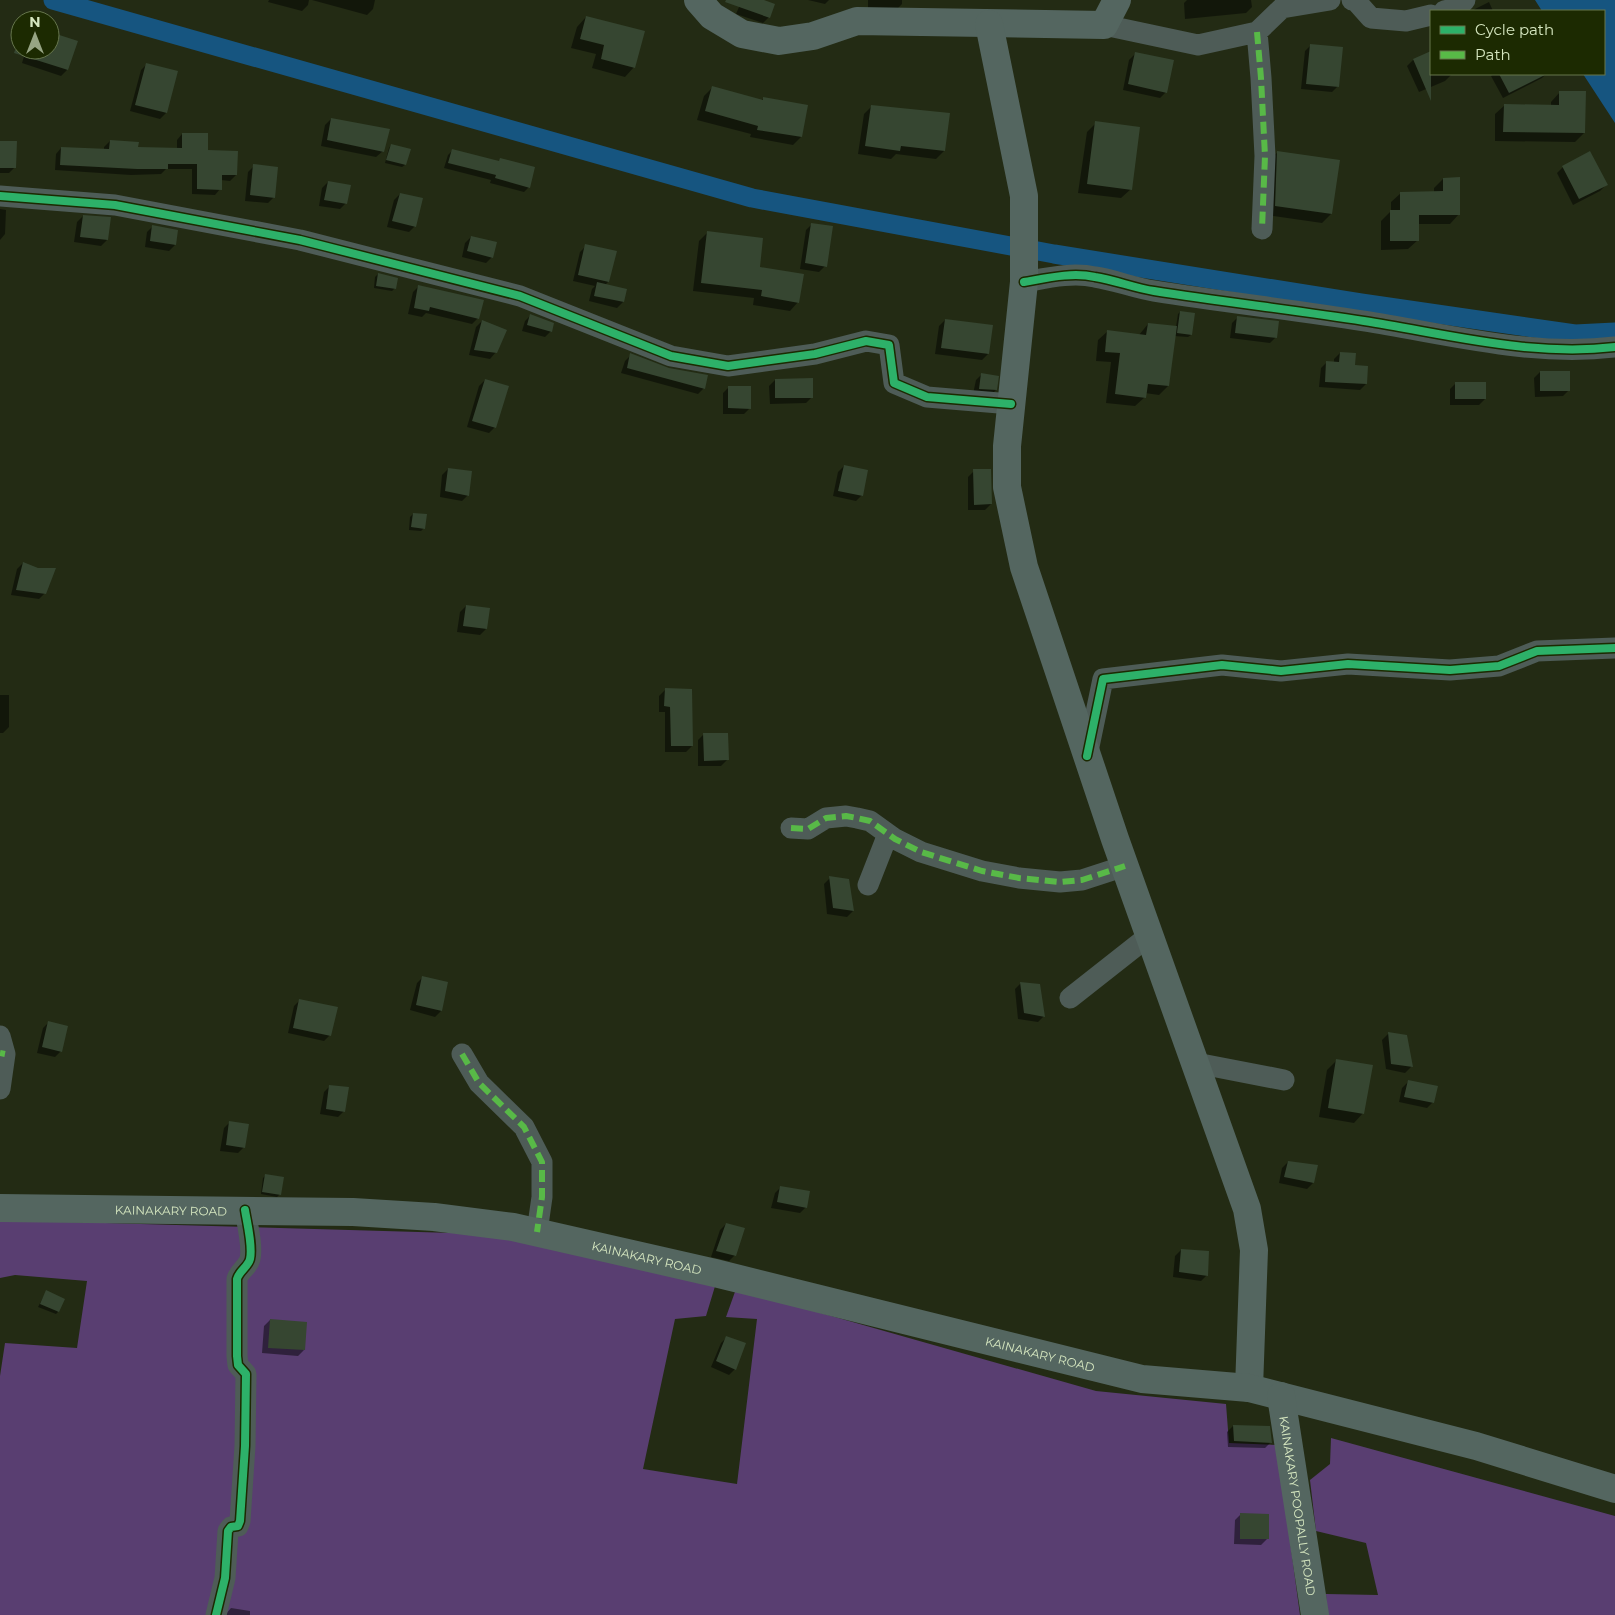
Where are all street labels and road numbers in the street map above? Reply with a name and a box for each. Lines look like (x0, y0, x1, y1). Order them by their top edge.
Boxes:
street label: KAINAKARY ROAD (115, 1202, 227, 1218)
street label: KAINAKARY ROAD (590, 1238, 703, 1277)
street label: KAINAKARY ROAD (984, 1333, 1096, 1375)
street label: KAINAKARY POOPALLY ROAD (1277, 1415, 1319, 1597)

